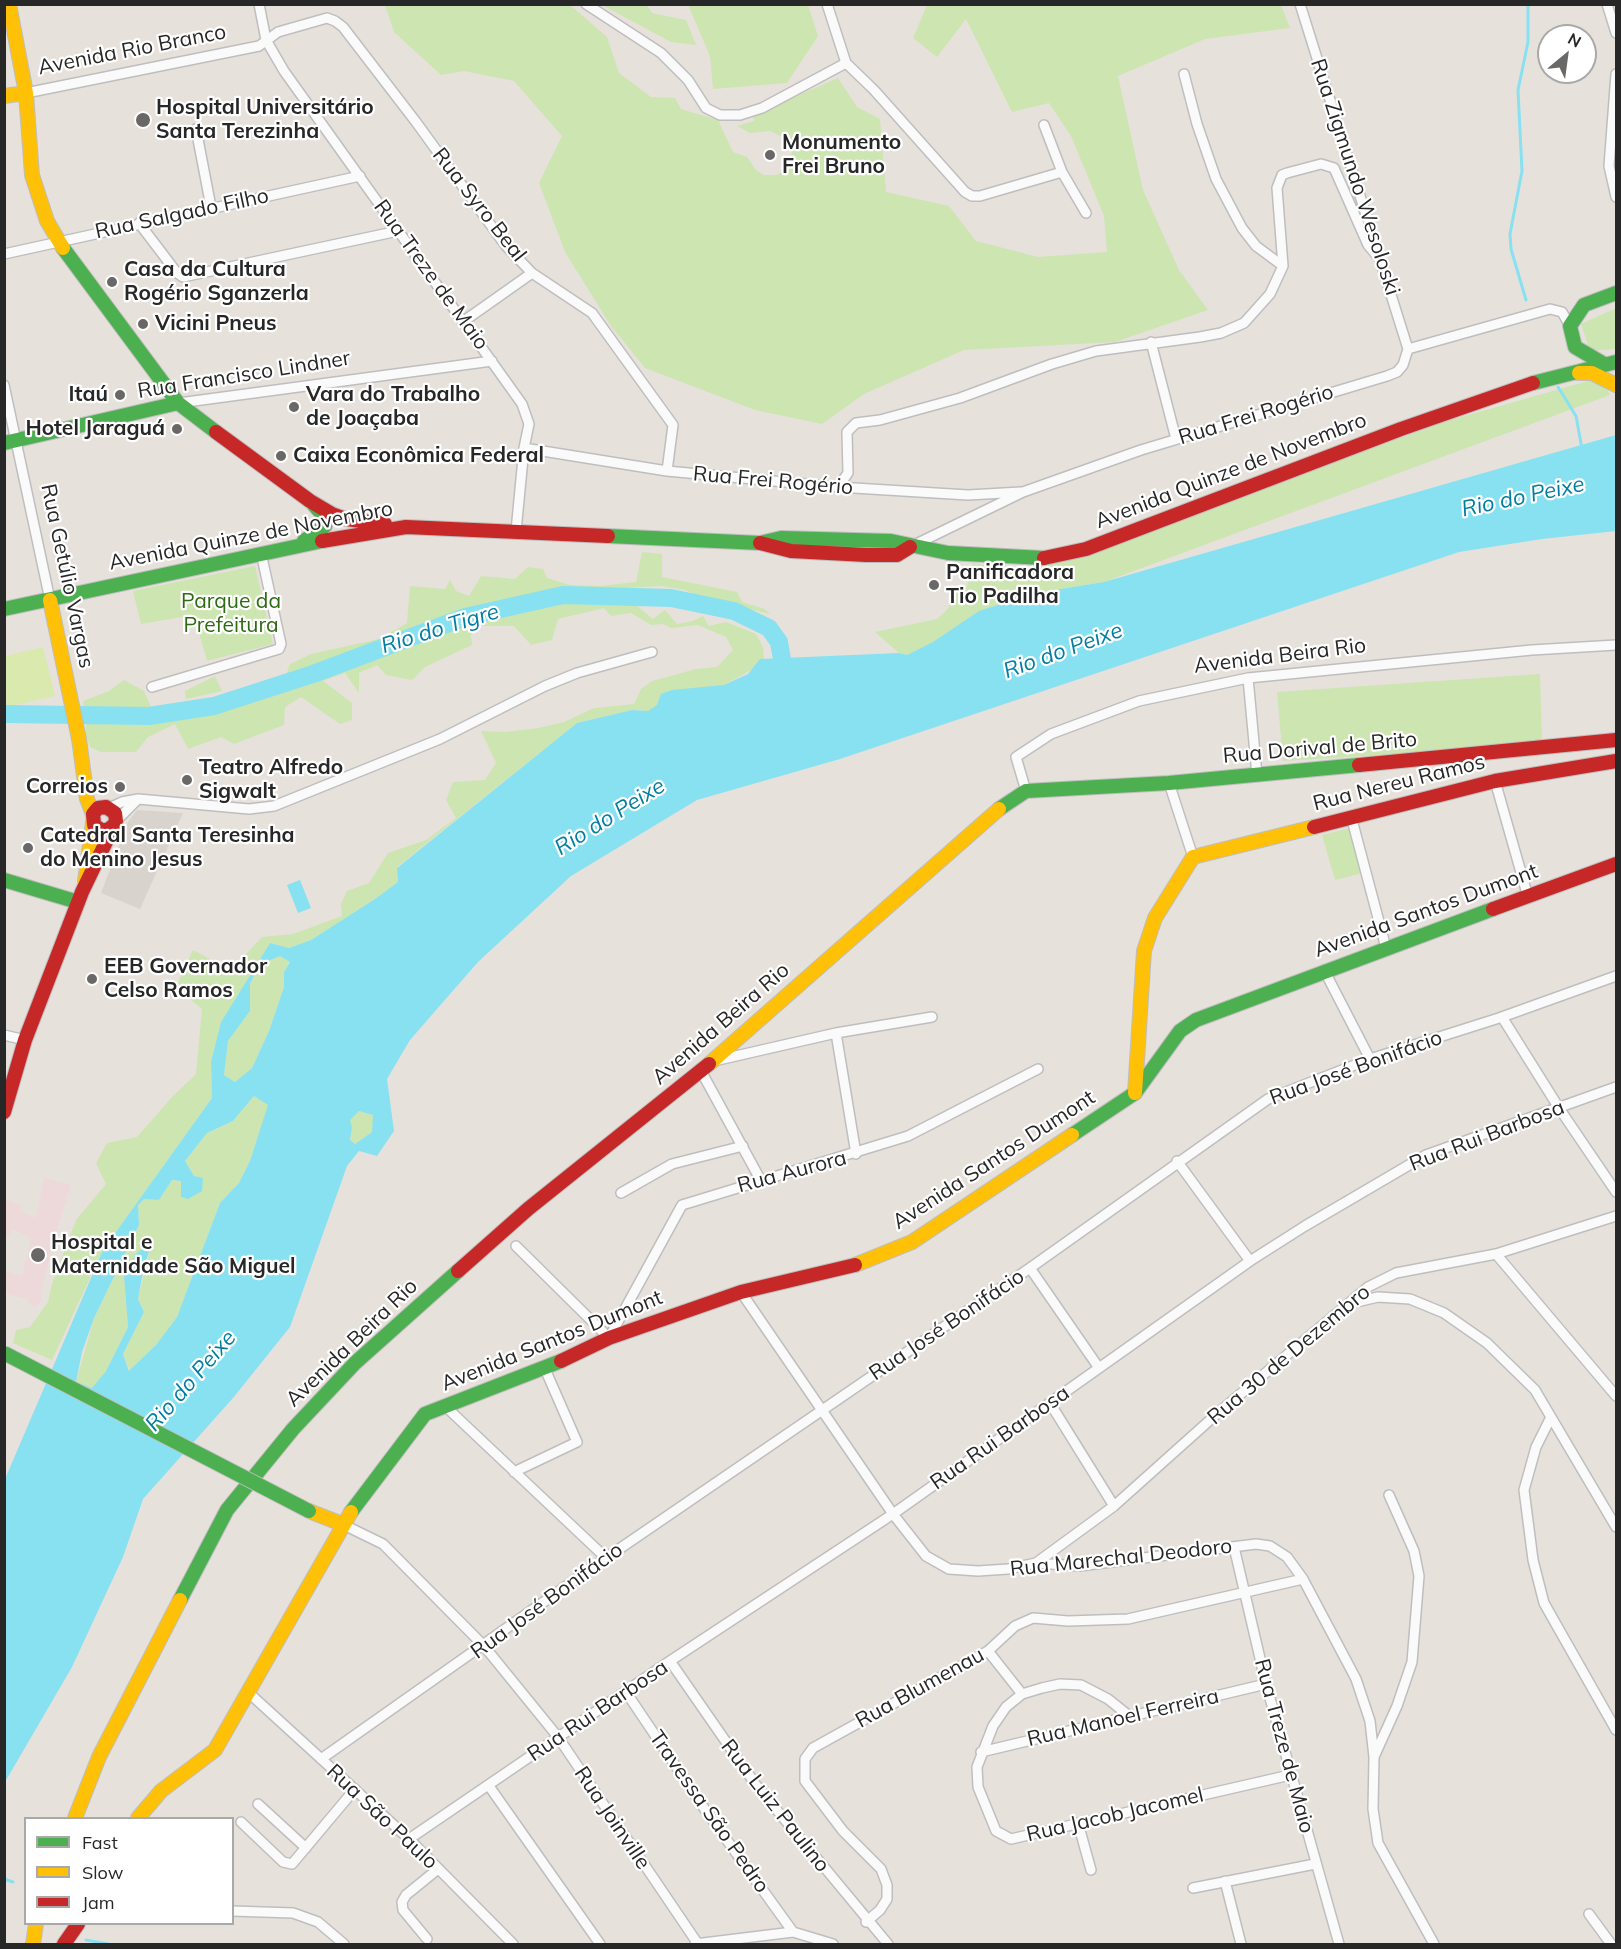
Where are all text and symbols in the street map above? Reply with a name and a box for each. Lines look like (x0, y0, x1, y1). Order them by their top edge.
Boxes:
street label: Avenida Rio Branco (36, 19, 228, 81)
north arrow (1537, 24, 1597, 84)
text: N (1565, 28, 1585, 52)
street label: Rua Zigmundo Wesoloski (1305, 56, 1405, 298)
place label: Hospital Universitário Santa Terezinha (156, 95, 374, 145)
marker: Hospital Universitário Santa Terezinha (134, 111, 152, 129)
place label: Monumento Frei Bruno (782, 130, 901, 180)
street label: Rua Syro Beal (427, 143, 531, 267)
marker: Monumento Frei Bruno (763, 148, 777, 162)
street label: Rua Salgado Filho (93, 183, 271, 245)
street label: Rua Treze de Maio (368, 195, 494, 355)
place label: Casa da Cultura Rogério Sganzerla (124, 257, 309, 307)
marker: Casa da Cultura Rogério Sganzerla (105, 275, 119, 289)
place label: Vicini Pneus (155, 311, 277, 337)
marker: Vicini Pneus (136, 317, 150, 331)
street label: Rua Francisco Lindner (136, 346, 352, 404)
street label: Rua Frei Rogério (1175, 379, 1337, 451)
place label: Itaú (69, 382, 108, 408)
place label: Vara do Trabalho de Joaçaba (306, 382, 480, 432)
marker: Itaú (113, 388, 127, 402)
marker: Vara do Trabalho de Joaçaba (287, 400, 301, 414)
street label: Avenida Quinze de Novembro (1092, 408, 1370, 534)
place label: Hotel Jaraguá (25, 416, 165, 442)
marker: Hotel Jaraguá (170, 422, 184, 436)
place label: Caixa Econômica Federal (293, 443, 544, 469)
marker: Caixa Econômica Federal (274, 449, 288, 463)
street label: Rua Frei Rogério (692, 461, 854, 501)
water label: Rio do Peixe (1459, 471, 1587, 523)
street label: Rua Getúlio Vargas (35, 482, 99, 670)
street label: Avenida Quinze de Novembro (107, 496, 395, 576)
place label: Panificadora Tio Padilha (946, 560, 1074, 610)
marker: Panificadora Tio Padilha (927, 578, 941, 592)
park label: Parque da Prefeitura (181, 589, 281, 639)
water label: Rio do Tigre (378, 599, 502, 659)
water label: Rio do Peixe (1000, 617, 1126, 685)
street label: Avenida Beira Rio (1193, 633, 1367, 679)
street label: Rua Dorival de Brito (1222, 727, 1418, 769)
street label: Rua Nereu Ramos (1310, 749, 1488, 817)
place label: Teatro Alfredo Sigwalt (199, 755, 343, 805)
marker: Teatro Alfredo Sigwalt (180, 773, 194, 787)
water label: Rio do Peixe (550, 773, 670, 861)
place label: Correios (26, 774, 108, 800)
marker: Correios (113, 780, 127, 794)
place label: Catedral Santa Teresinha do Menino Jesus (40, 823, 295, 873)
marker: Catedral Santa Teresinha do Menino Jesus (21, 841, 35, 855)
street label: Avenida Santos Dumont (1311, 859, 1541, 963)
place label: EEB Governador Celso Ramos (104, 954, 267, 1004)
street label: Avenida Beira Rio (647, 958, 795, 1090)
marker: EEB Governador Celso Ramos (85, 972, 99, 986)
street label: Rua José Bonifácio (1266, 1025, 1446, 1111)
street label: Avenida Santos Dumont (888, 1085, 1100, 1235)
street label: Rua Rui Barbosa (1406, 1095, 1568, 1177)
street label: Rua Aurora (735, 1145, 849, 1199)
place label: Hospital e Maternidade São Miguel (51, 1230, 295, 1280)
marker: Hospital e Maternidade São Miguel (29, 1246, 47, 1264)
street label: Rua José Bonifácio (865, 1264, 1029, 1386)
street label: Avenida Beira Rio (281, 1274, 423, 1412)
street label: Rua 30 de Dezembro (1203, 1280, 1375, 1430)
street label: Avenida Santos Dumont (438, 1285, 666, 1397)
water label: Rio do Peixe (140, 1325, 242, 1437)
street label: Rua Rui Barbosa (926, 1381, 1074, 1495)
street label: Rua Marechal Deodoro (1009, 1534, 1233, 1582)
street label: Rua José Bonifácio (466, 1537, 628, 1665)
street label: Rua Blumenau (851, 1642, 989, 1734)
street label: Rua Rui Barbosa (523, 1655, 673, 1767)
street label: Rua Treze de Maio (1249, 1656, 1319, 1836)
street label: Rua Manoel Ferreira (1025, 1684, 1221, 1752)
street label: Travessa São Pedro (644, 1726, 774, 1898)
street label: Rua Luiz Paulino (715, 1735, 835, 1877)
street label: Rua São Paulo (321, 1759, 443, 1875)
street label: Rua Joinville (568, 1762, 656, 1874)
street label: Rua Jacob Jacomel (1024, 1782, 1206, 1848)
legend (24, 1817, 234, 1925)
text: Fast (82, 1831, 118, 1854)
text: Slow (82, 1861, 123, 1884)
text: Jam (82, 1891, 115, 1914)

